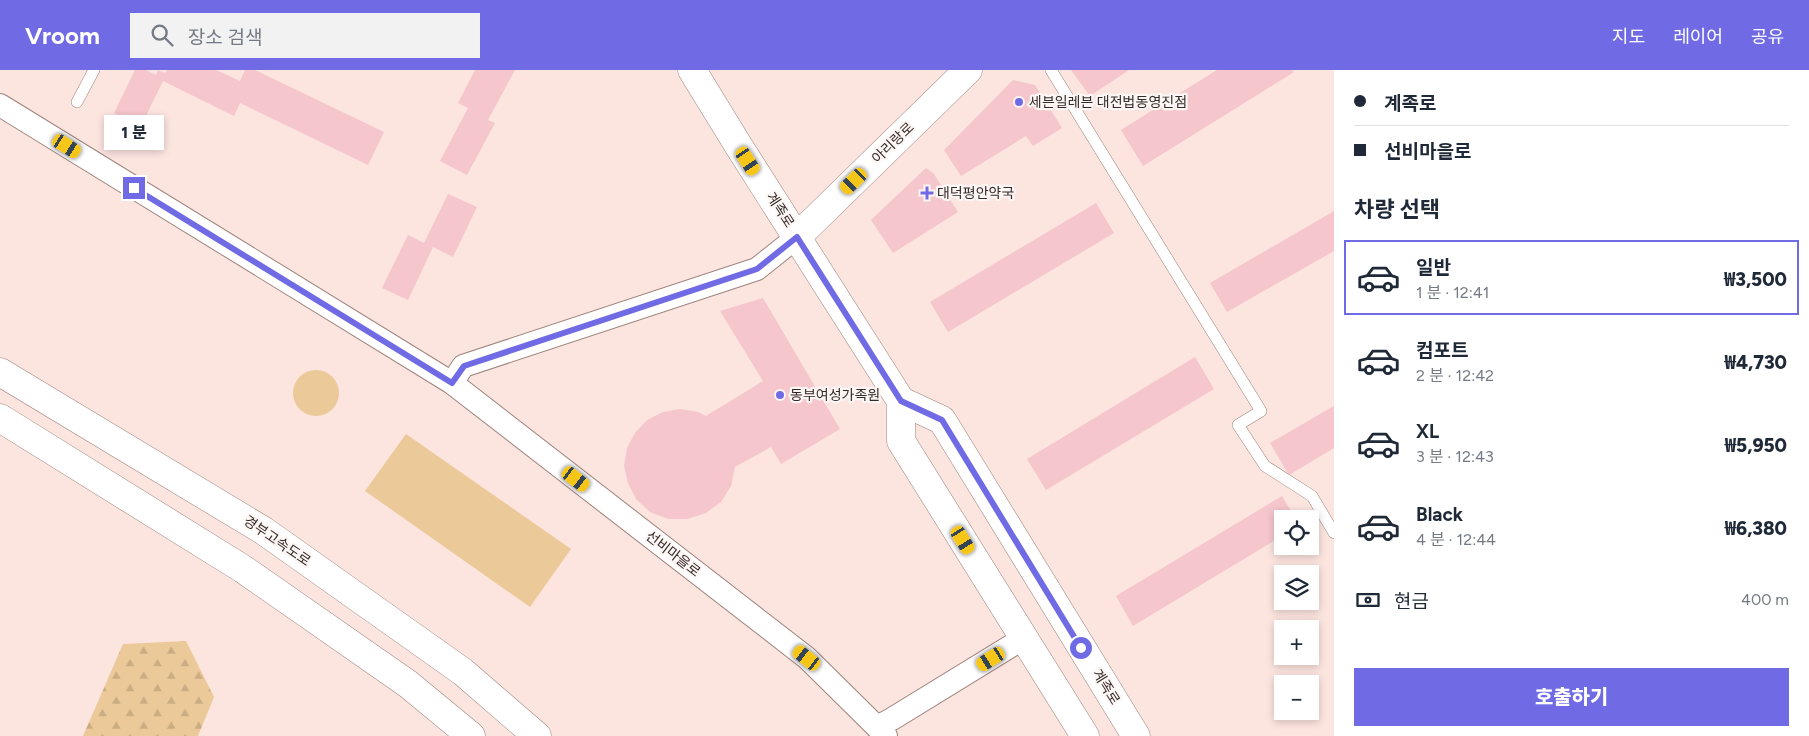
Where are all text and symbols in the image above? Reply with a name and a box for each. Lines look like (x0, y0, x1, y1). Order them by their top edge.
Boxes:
search box (130, 13, 480, 58)
text: Vroom (25, 21, 100, 50)
icon: search (148, 21, 176, 49)
text: 장소 검색 (188, 26, 262, 49)
text: 지도 (1612, 26, 1645, 48)
text: 레이어 (1673, 26, 1723, 48)
text: 공유 (1751, 26, 1784, 48)
text: 계족로 (1384, 92, 1436, 115)
place label: 세븐일레븐 대전법동영진점 (1029, 94, 1187, 111)
marker: 세븐일레븐 대전법동영진점 (1013, 96, 1025, 108)
callout: 1 분 (104, 116, 164, 150)
street label: 아리랑로 (869, 119, 918, 167)
text: 1 분 (121, 123, 147, 142)
car (50, 132, 83, 160)
text: 선비마을로 (1384, 140, 1471, 163)
car (733, 144, 762, 178)
car (837, 165, 870, 197)
route end (123, 177, 145, 199)
place label: 대덕평안약국 (937, 185, 1014, 202)
marker: 대덕평안약국 (921, 187, 933, 199)
street label: 계족로 (762, 189, 798, 231)
text: 차량 선택 (1354, 196, 1440, 223)
icon: car (1356, 255, 1401, 300)
text: 일반 (1416, 256, 1451, 279)
text: ₩3,500 (1724, 268, 1787, 291)
text: 1 분 · 12:41 (1416, 283, 1489, 302)
icon: car (1356, 338, 1401, 383)
text: 컴포트 (1416, 339, 1468, 362)
text: ₩4,730 (1725, 351, 1787, 374)
text: 2 분 · 12:42 (1416, 366, 1494, 385)
place label: 동부여성가족원 (790, 387, 880, 404)
marker: 동부여성가족원 (774, 389, 786, 401)
text: XL (1416, 420, 1439, 443)
icon: car (1356, 421, 1401, 466)
text: ₩5,950 (1725, 434, 1787, 457)
text: 3 분 · 12:43 (1416, 447, 1494, 466)
car (559, 464, 592, 494)
text: Black (1416, 503, 1463, 526)
icon: car (1356, 504, 1401, 549)
map controls (1274, 510, 1319, 720)
button: locate (1274, 510, 1319, 555)
street label: 경부고속도로 (240, 512, 314, 570)
text: ₩6,380 (1725, 517, 1787, 540)
car (948, 523, 977, 557)
street label: 선비마을로 (642, 527, 704, 581)
text: 4 분 · 12:44 (1416, 530, 1496, 549)
button: layers (1274, 565, 1319, 610)
icon: cash (1354, 586, 1382, 614)
text: 현금 (1394, 590, 1429, 613)
text: 400 m (1741, 590, 1789, 609)
button: + (1274, 620, 1319, 665)
route start (1070, 637, 1092, 659)
car (790, 643, 823, 673)
car (974, 645, 1007, 673)
street label: 계족로 (1089, 666, 1124, 708)
button: 호출하기 (1354, 668, 1789, 726)
button: − (1274, 675, 1319, 720)

